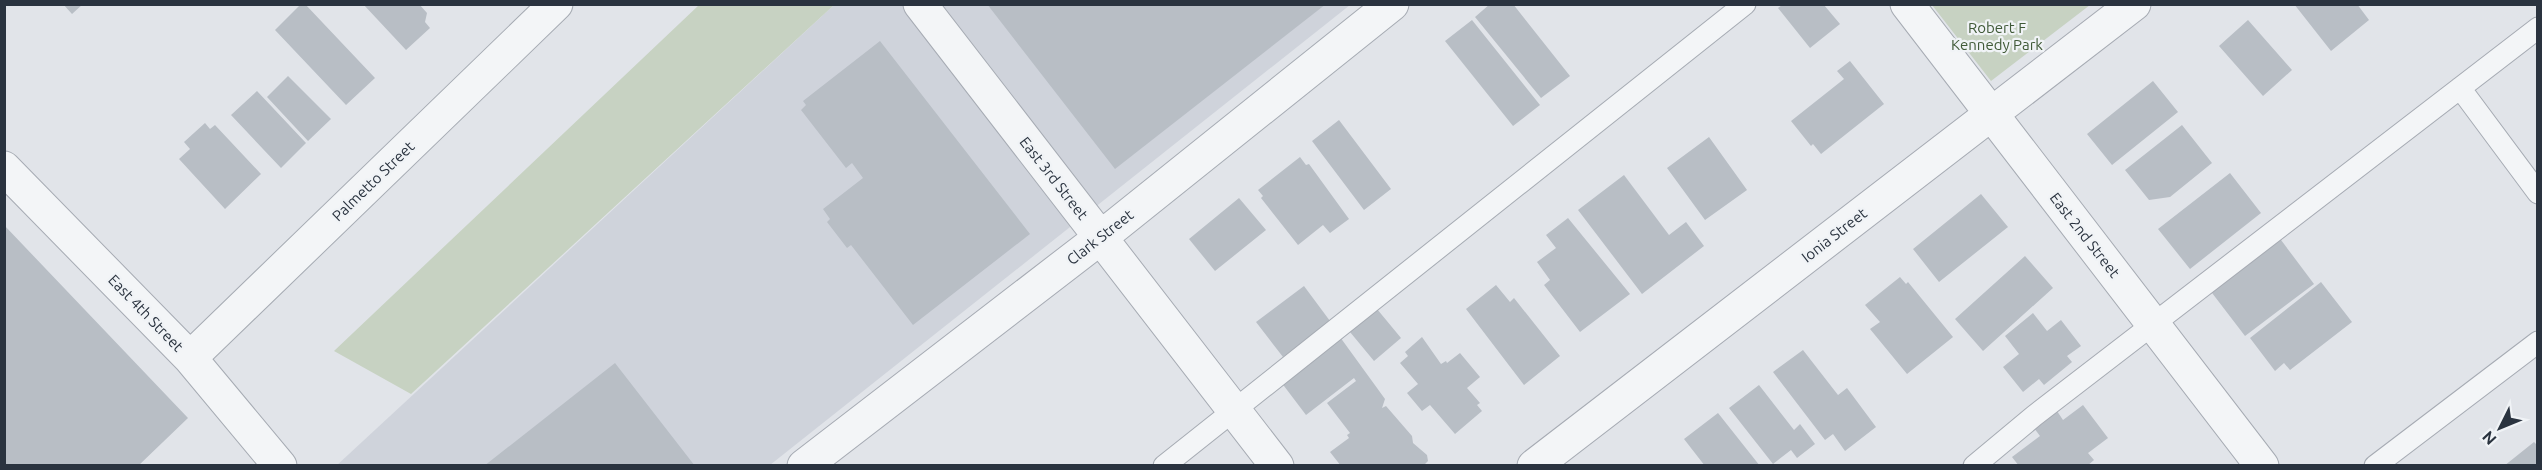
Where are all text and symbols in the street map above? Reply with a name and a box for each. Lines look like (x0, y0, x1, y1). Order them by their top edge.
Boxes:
park label: Robert F Kennedy Park (1951, 19, 2043, 53)
street label: East 3rd Street (1016, 133, 1092, 223)
street label: Palmetto Street (328, 137, 418, 224)
street label: East 2nd Street (2047, 189, 2123, 281)
street label: Ionia Street (1798, 204, 1870, 266)
street label: Clark Street (1063, 206, 1137, 268)
street label: East 4th Street (105, 271, 187, 355)
north arrow (2470, 398, 2530, 458)
text: N (2478, 428, 2500, 449)

